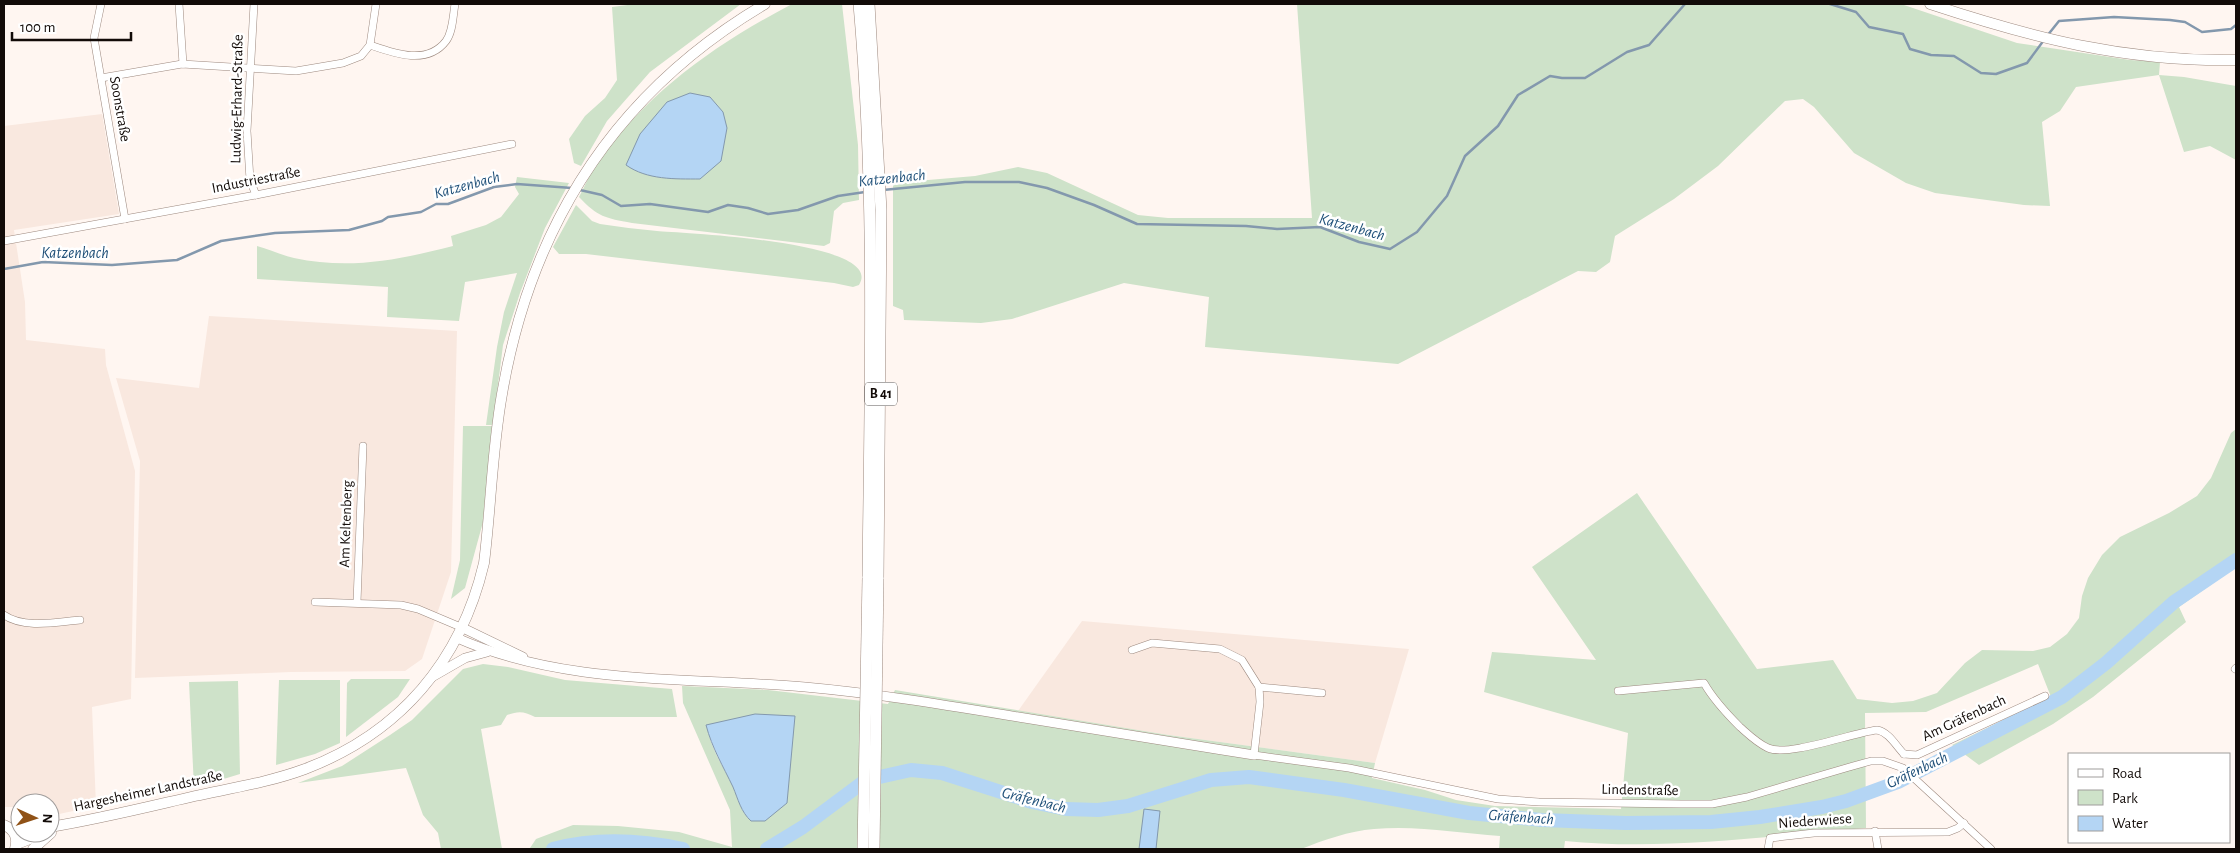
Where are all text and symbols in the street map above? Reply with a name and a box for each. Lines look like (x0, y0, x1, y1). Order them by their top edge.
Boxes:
scale bar (12, 10, 131, 42)
text: 100 m (20, 20, 55, 35)
street label: Ludwig-Erhard-Straße (228, 34, 246, 164)
street label: Soonstraße (107, 75, 133, 143)
street label: Industriestraße (210, 164, 302, 196)
water label: Katzenbach (858, 167, 926, 189)
water label: Katzenbach (432, 169, 502, 201)
water label: Katzenbach (1317, 211, 1387, 243)
water label: Katzenbach (41, 245, 109, 261)
road number: B 41 (865, 382, 897, 406)
street label: Am Keltenberg (337, 479, 355, 568)
street label: Am Gräfenbach (1920, 692, 2008, 744)
water label: Gräfenbach (1884, 749, 1950, 791)
legend (2068, 753, 2230, 843)
text: Road (2112, 766, 2142, 781)
street label: Hargesheimer Landstraße (72, 768, 224, 814)
street label: Lindenstraße (1601, 782, 1679, 798)
water label: Gräfenbach (1000, 784, 1068, 816)
text: Park (2112, 791, 2138, 806)
north arrow (10, 793, 60, 843)
water label: Gräfenbach (1488, 807, 1554, 827)
street label: Niederwiese (1778, 811, 1852, 831)
text: N (40, 813, 54, 824)
text: Water (2112, 816, 2148, 831)

